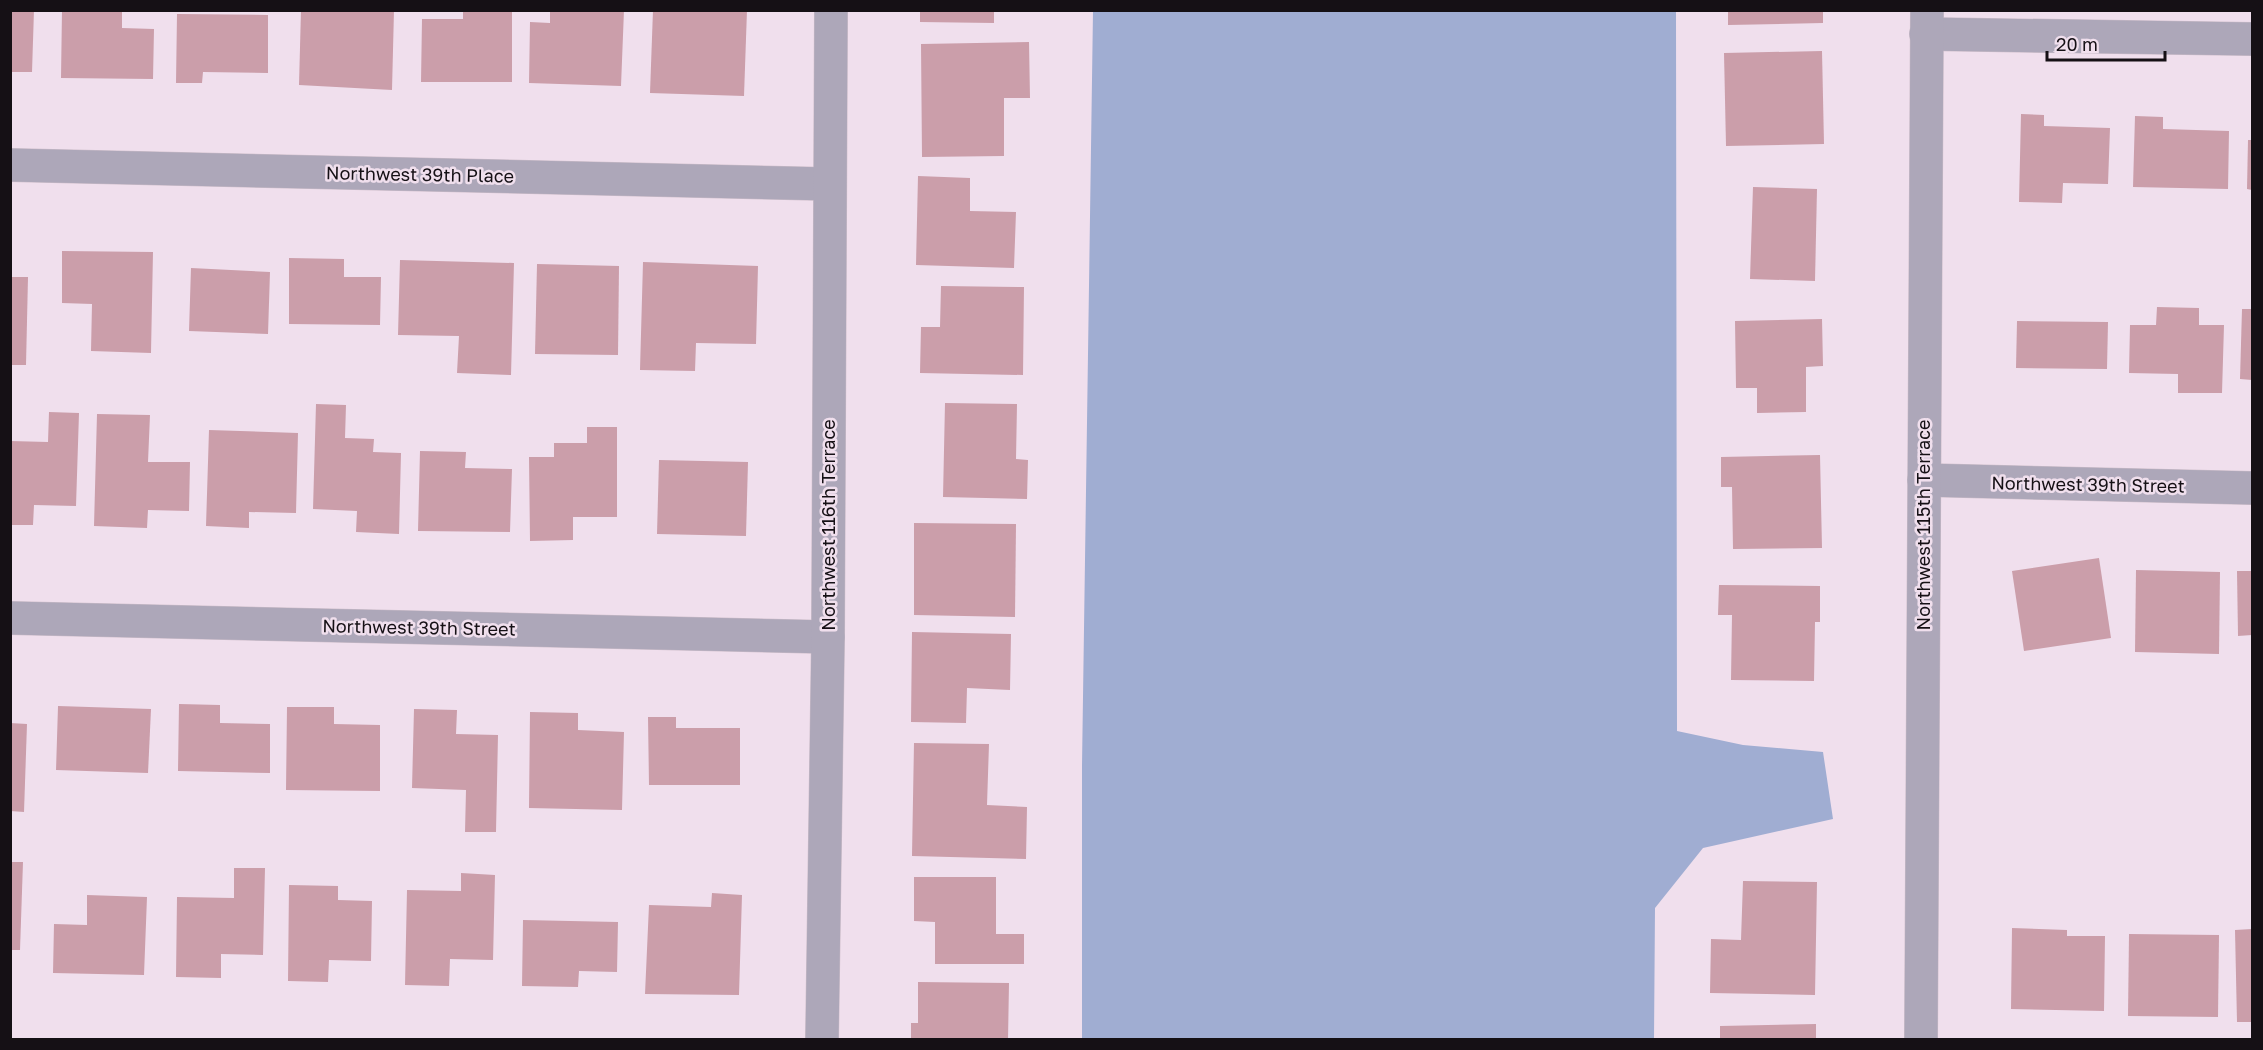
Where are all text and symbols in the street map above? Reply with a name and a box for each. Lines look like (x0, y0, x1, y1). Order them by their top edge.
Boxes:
scale bar (2047, 24, 2166, 62)
text: 20 m (2056, 33, 2098, 55)
street label: Northwest 39th Place (326, 161, 514, 187)
street label: Northwest 116th Terrace (817, 419, 839, 631)
street label: Northwest 115th Terrace (1912, 420, 1934, 630)
street label: Northwest 39th Street (1991, 471, 2185, 497)
street label: Northwest 39th Street (322, 614, 516, 640)

